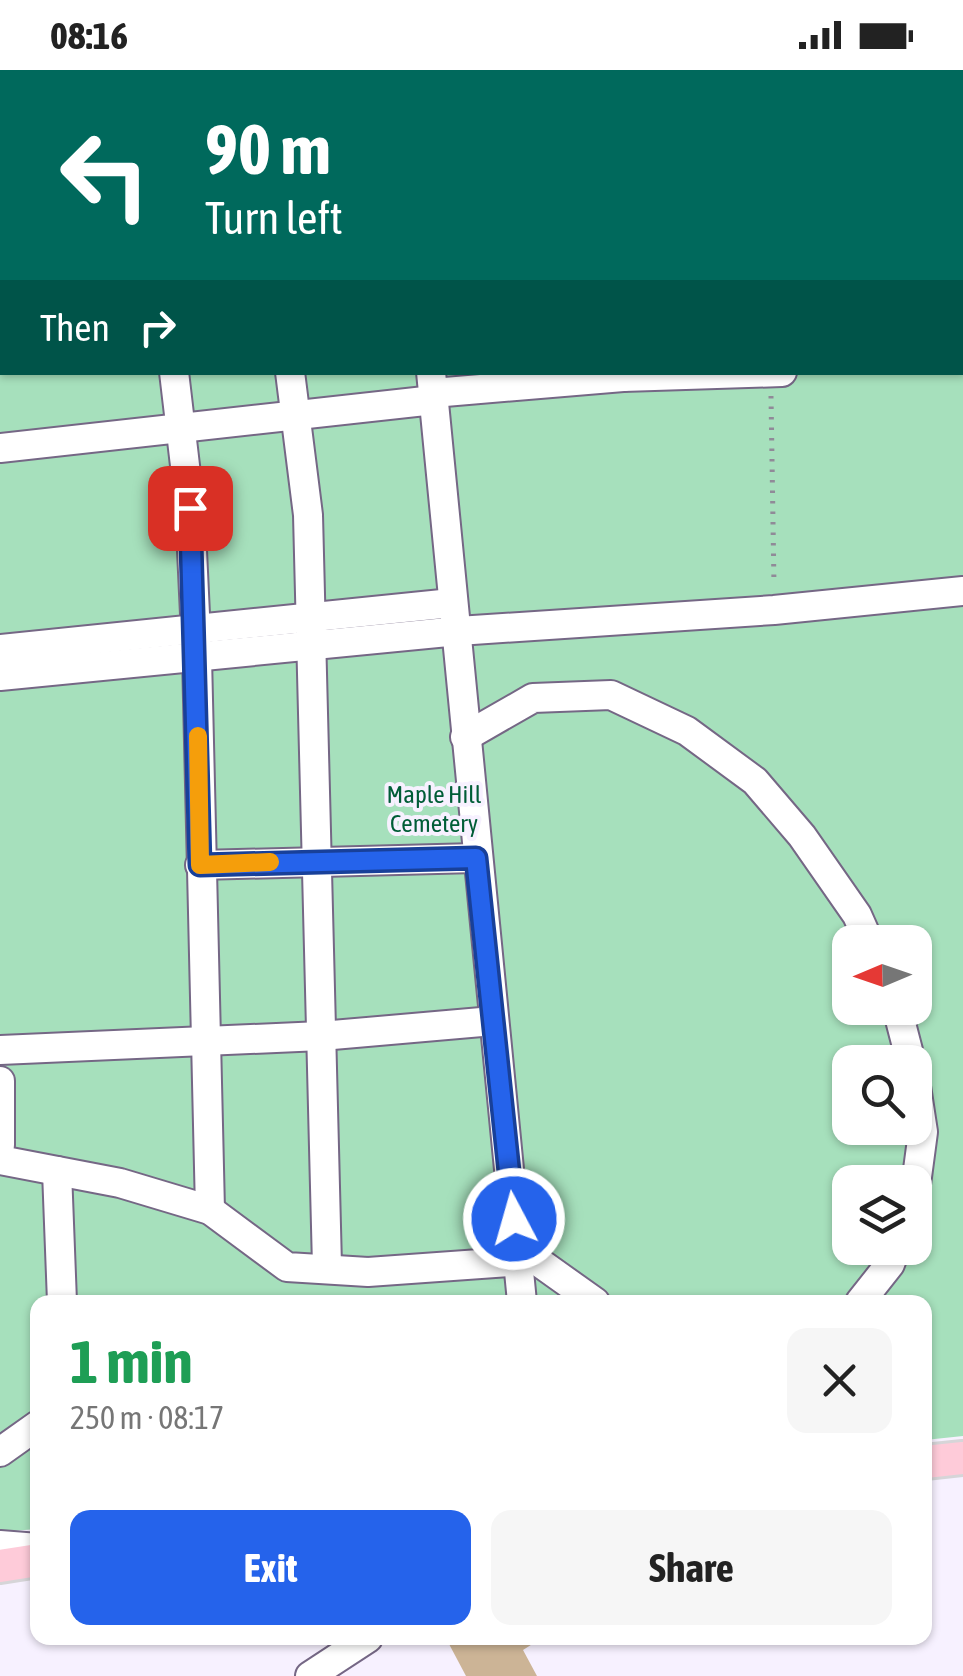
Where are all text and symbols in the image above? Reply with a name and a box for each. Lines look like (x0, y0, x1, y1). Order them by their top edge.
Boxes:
text: 08:16 (50, 14, 128, 57)
text: 90 m (205, 109, 331, 189)
icon: left (40, 110, 170, 240)
text: Turn left (205, 192, 343, 244)
icon: right (130, 300, 185, 355)
text: Then (40, 306, 110, 349)
pin (148, 466, 233, 551)
icon: arrive (163, 481, 218, 536)
park label: Maple Hill Cemetery (387, 780, 482, 837)
north arrow (832, 925, 932, 1025)
map controls (832, 925, 932, 1265)
button: search (832, 1045, 932, 1145)
button: layers (832, 1165, 932, 1265)
position arrow (462, 1167, 566, 1271)
text: 1 min (70, 1327, 193, 1396)
button: close (787, 1328, 892, 1433)
text: 250 m · 08:17 (70, 1399, 224, 1436)
button: Exit (70, 1510, 471, 1625)
button: Share (491, 1510, 892, 1625)

